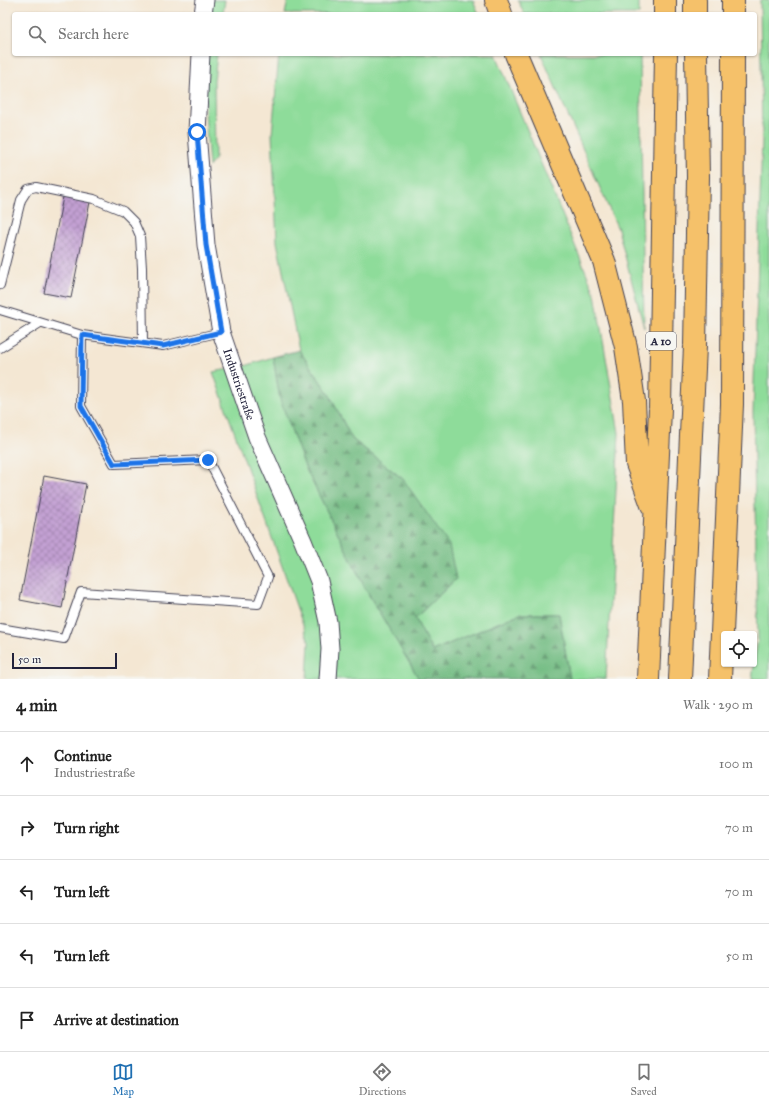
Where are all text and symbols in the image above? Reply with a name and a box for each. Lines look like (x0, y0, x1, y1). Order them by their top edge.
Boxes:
search box (12, 12, 757, 56)
icon: search (26, 23, 48, 45)
text: Search here (58, 25, 129, 43)
route start (188, 123, 206, 141)
road number: A 10 (646, 332, 676, 350)
street label: Industriestraße (220, 347, 258, 422)
route end (199, 451, 217, 469)
map controls (721, 631, 757, 667)
button: locate (721, 631, 757, 667)
scale bar (12, 651, 117, 670)
text: 50 m (18, 653, 41, 666)
text: 4 min (16, 695, 57, 716)
text: Walk · 290 m (683, 697, 753, 713)
text: Continue (54, 747, 112, 765)
icon: ahead (16, 753, 38, 775)
text: 100 m (719, 756, 753, 772)
text: Industriestraße (54, 765, 135, 781)
icon: right (16, 817, 38, 839)
text: Turn right (54, 819, 119, 837)
text: 70 m (725, 820, 753, 836)
icon: left (16, 881, 38, 903)
text: Turn left (54, 883, 110, 901)
text: 70 m (725, 884, 753, 900)
icon: left (16, 945, 38, 967)
text: Turn left (54, 947, 110, 965)
text: 50 m (726, 948, 753, 964)
icon: arrive (16, 1009, 38, 1031)
text: Arrive at destination (54, 1011, 179, 1029)
tab: Map (112, 1061, 134, 1098)
tab: Directions (359, 1061, 406, 1098)
tab: Saved (631, 1061, 657, 1098)

